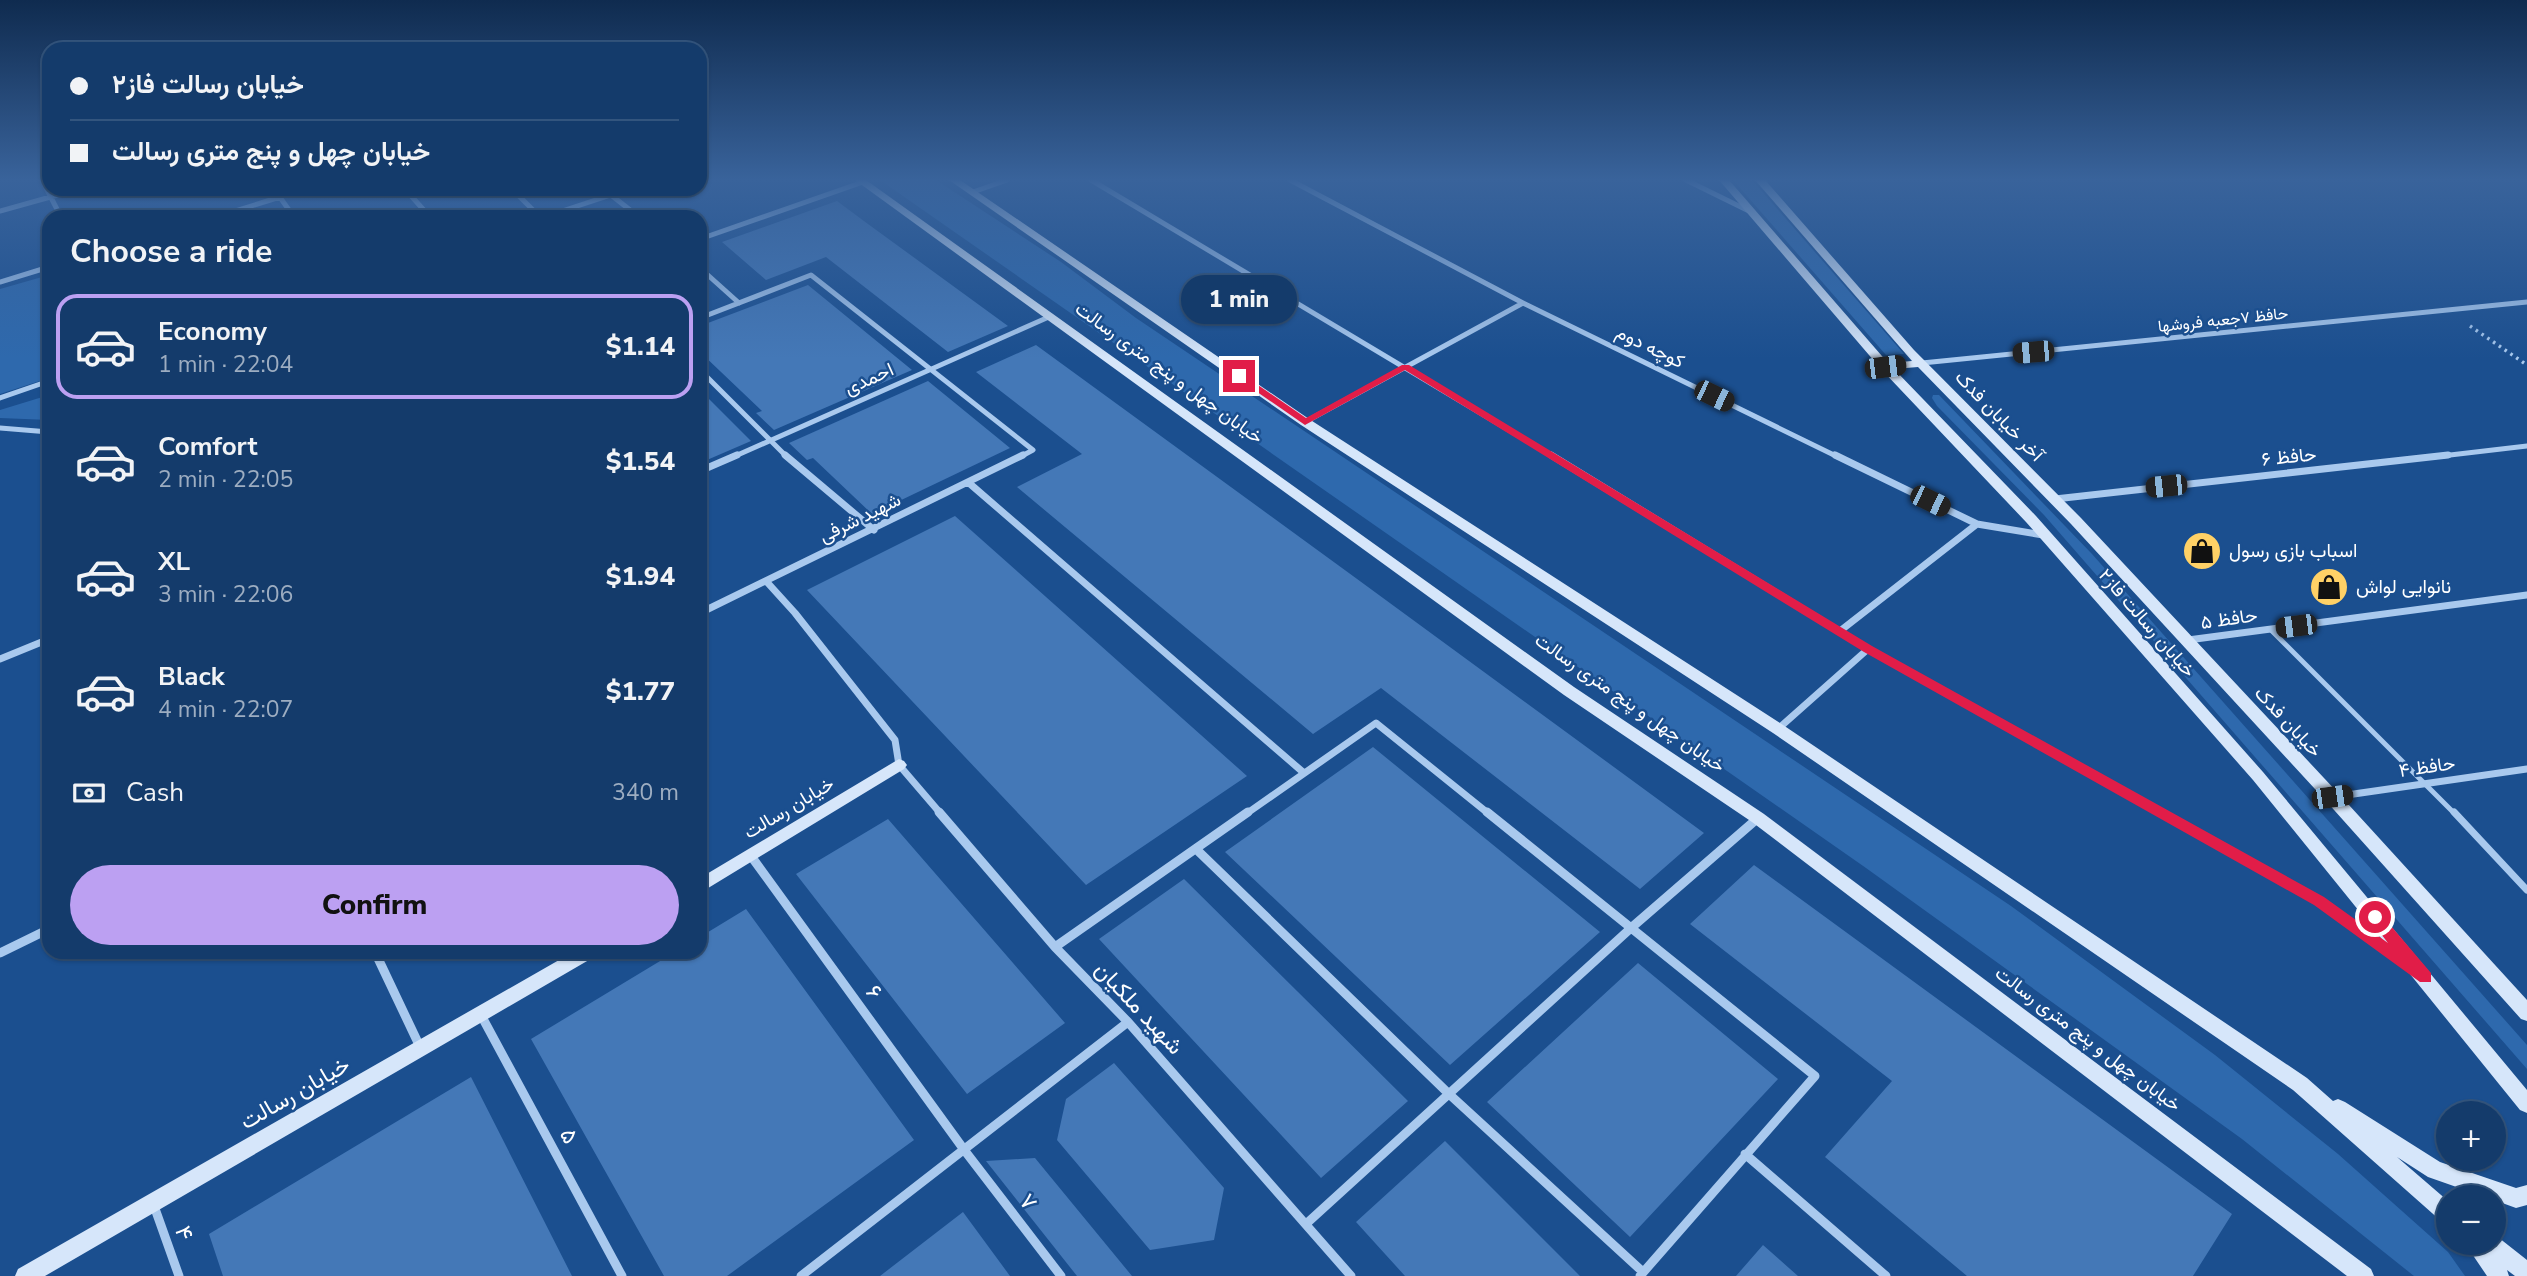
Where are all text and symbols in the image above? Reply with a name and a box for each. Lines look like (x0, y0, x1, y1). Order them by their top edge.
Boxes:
text: خیابان رسالت فاز۲ (112, 67, 304, 102)
text: خیابان چهل و پنج متری رسالت (112, 134, 430, 169)
text: Choose a ride (70, 230, 272, 273)
callout: 1 min (1181, 274, 1297, 324)
text: 1 min (1209, 284, 1269, 315)
street label: خیابان چهل و پنج متری رسالت (1070, 296, 1268, 450)
street label: حافظ ۷جعبه فروشها (2157, 302, 2290, 338)
text: Economy (158, 314, 267, 349)
icon: car (74, 315, 137, 378)
street label: کوچه دوم (1611, 319, 1689, 375)
text: $1.14 (606, 329, 675, 364)
car (2012, 340, 2055, 364)
text: 1 min · 22:04 (158, 349, 293, 380)
car (1863, 354, 1908, 380)
street label: احمدی (840, 357, 898, 401)
route end (1223, 360, 1255, 392)
street label: آخر خیابان فدک (1949, 365, 2050, 468)
car (1691, 377, 1738, 415)
text: Comfort (158, 429, 258, 464)
icon: car (74, 430, 137, 493)
street label: حافظ ۶ (2260, 441, 2318, 473)
text: $1.54 (606, 444, 675, 479)
text: 2 min · 22:05 (158, 464, 293, 495)
car (2145, 473, 2188, 499)
car (1907, 482, 1954, 520)
street label: شهید شرفی (815, 487, 905, 549)
shop icon: اسباب بازی رسول (2181, 530, 2223, 572)
place label: اسباب بازی رسول (2229, 538, 2357, 564)
text: XL (158, 544, 190, 579)
icon: car (74, 545, 137, 608)
text: $1.94 (606, 559, 675, 594)
street label: خیابان رسالت فاز۲ (2093, 563, 2201, 683)
shop icon: نانوایی لواش (2308, 566, 2350, 608)
place label: نانوایی لواش (2356, 574, 2451, 600)
text: 3 min · 22:06 (158, 579, 293, 610)
street label: حافظ ۵ (2199, 602, 2259, 636)
car (2274, 613, 2319, 639)
street label: خیابان چهل و پنج متری رسالت (1530, 627, 1730, 779)
text: Black (158, 659, 225, 694)
icon: car (74, 660, 137, 723)
text: $1.77 (606, 674, 675, 709)
street label: خیابان فدک (2248, 681, 2328, 763)
text: 4 min · 22:07 (158, 694, 293, 725)
street label: حافظ ۴ (2397, 750, 2457, 784)
street label: خیابان رسالت (739, 771, 839, 845)
icon: cash (70, 774, 108, 812)
text: Cash (126, 775, 184, 810)
text: 340 m (612, 777, 679, 808)
car (2310, 784, 2355, 810)
button: Confirm (70, 865, 679, 945)
route start (2359, 901, 2391, 933)
street label: شهید ملکیان (1088, 955, 1190, 1061)
street label: خیابان چهل و پنج متری رسالت (1990, 960, 2186, 1118)
street label: ۶ (858, 978, 890, 1006)
street label: خیابان رسالت (234, 1049, 356, 1137)
map controls (2436, 1101, 2506, 1255)
button: + (2436, 1101, 2506, 1171)
street label: ۵ (552, 1123, 586, 1149)
button: − (2436, 1185, 2506, 1255)
street label: ۷ (1012, 1187, 1044, 1217)
street label: ۴ (167, 1222, 201, 1244)

